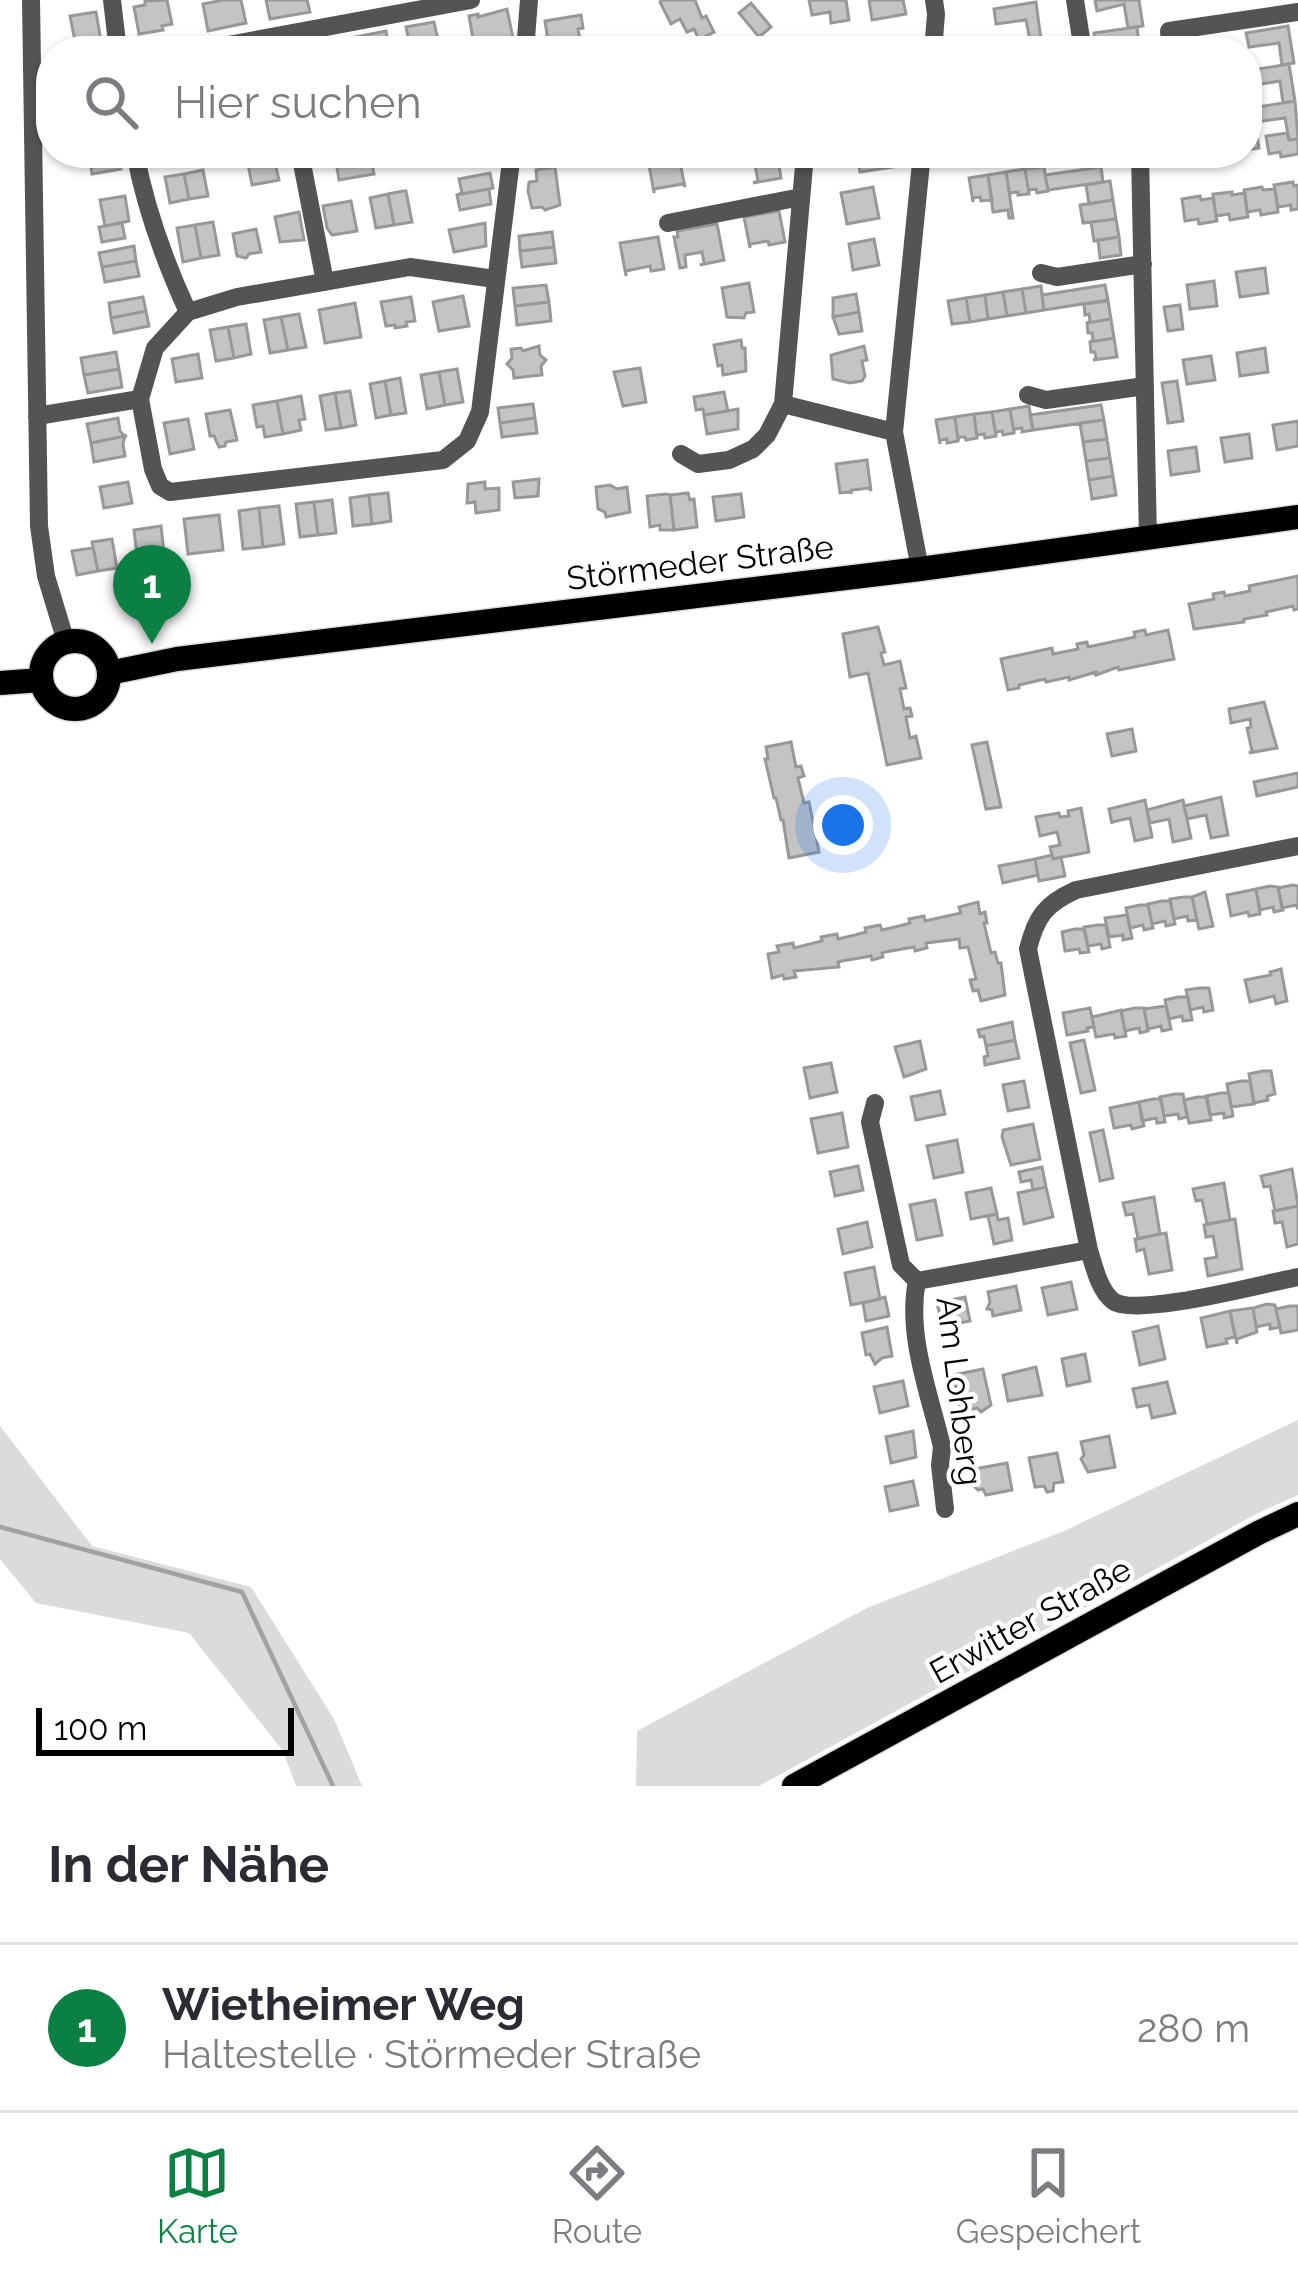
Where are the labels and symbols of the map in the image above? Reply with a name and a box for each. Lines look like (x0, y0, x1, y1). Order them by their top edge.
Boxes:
street label: Störmeder Straße (564, 527, 836, 598)
pin: 1 (113, 545, 191, 644)
your location (813, 795, 873, 855)
street label: Am Lohberg (929, 1294, 990, 1488)
street label: Erwitter Straße (923, 1549, 1138, 1692)
scale bar (36, 1702, 294, 1755)

